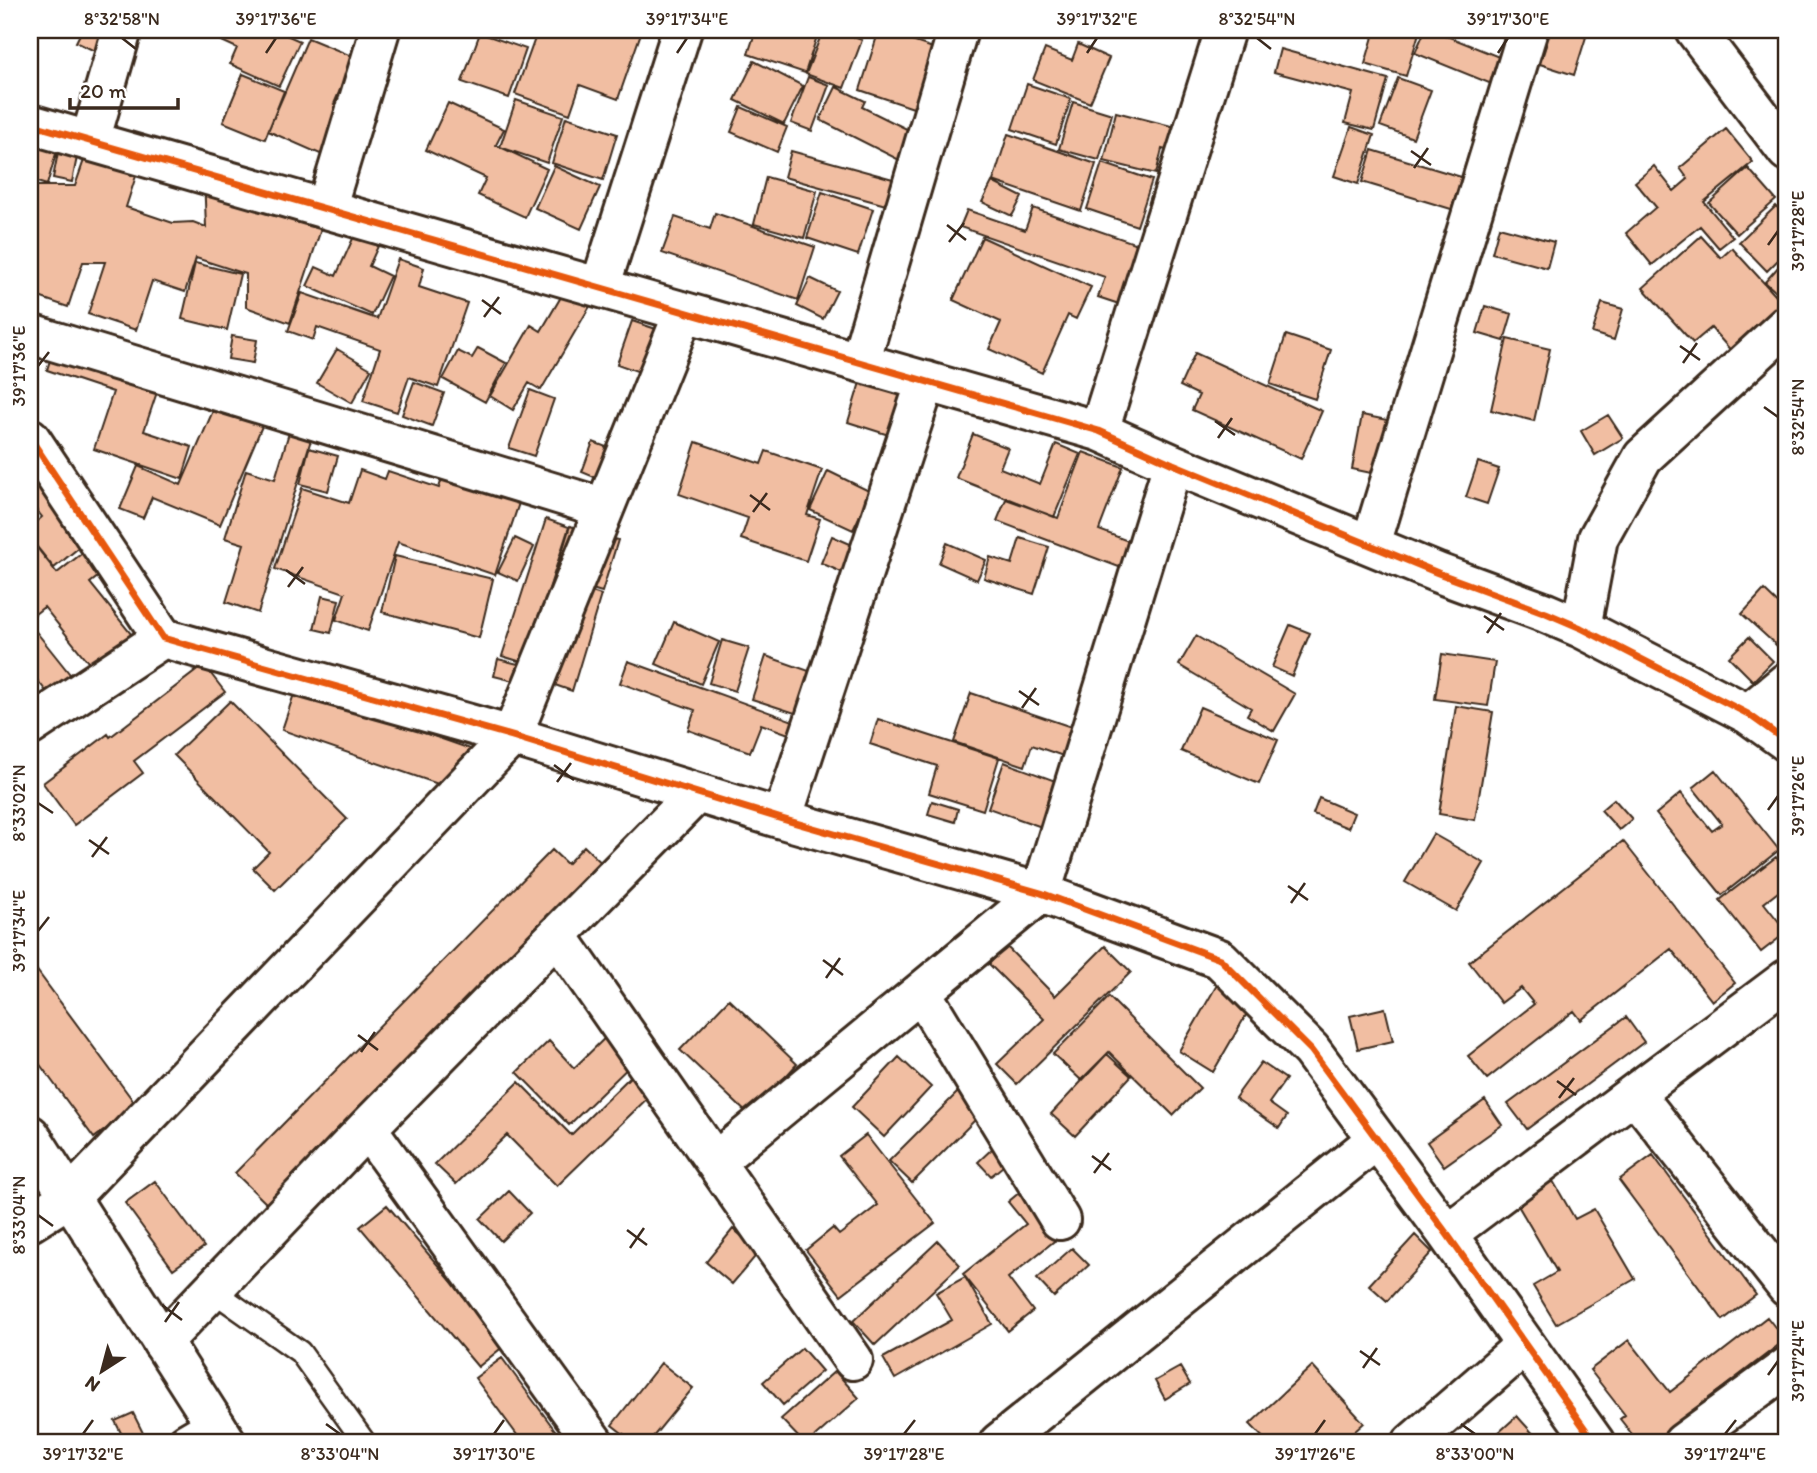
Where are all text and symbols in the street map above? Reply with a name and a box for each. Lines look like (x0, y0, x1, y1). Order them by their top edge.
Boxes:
text: 8°32'58"N (84, 8, 160, 30)
text: 39°17'36"E (236, 8, 317, 30)
text: 39°17'34"E (646, 8, 728, 30)
text: 39°17'32"E (1057, 8, 1138, 30)
text: 8°32'54"N (1219, 8, 1295, 30)
text: 39°17'30"E (1467, 8, 1549, 30)
scale bar (70, 66, 178, 110)
text: 20 m (80, 78, 127, 103)
text: 39°17'28"E (1787, 190, 1809, 272)
text: 39°17'36"E (8, 325, 30, 407)
text: 8°32'54"N (1787, 379, 1809, 455)
text: 39°17'26"E (1787, 756, 1809, 836)
text: 8°33'02"N (8, 764, 30, 842)
text: 39°17'34"E (8, 890, 30, 972)
text: 8°33'04"N (8, 1176, 30, 1254)
text: 39°17'24"E (1787, 1320, 1809, 1402)
north arrow (66, 1336, 136, 1406)
text: N (80, 1371, 104, 1397)
text: 39°17'32"E (43, 1443, 124, 1465)
text: 8°33'04"N (301, 1443, 379, 1465)
text: 39°17'30"E (453, 1443, 535, 1465)
text: 39°17'28"E (864, 1443, 945, 1465)
text: 39°17'26"E (1275, 1443, 1355, 1465)
text: 8°33'00"N (1435, 1443, 1515, 1465)
text: 39°17'24"E (1684, 1443, 1766, 1465)

